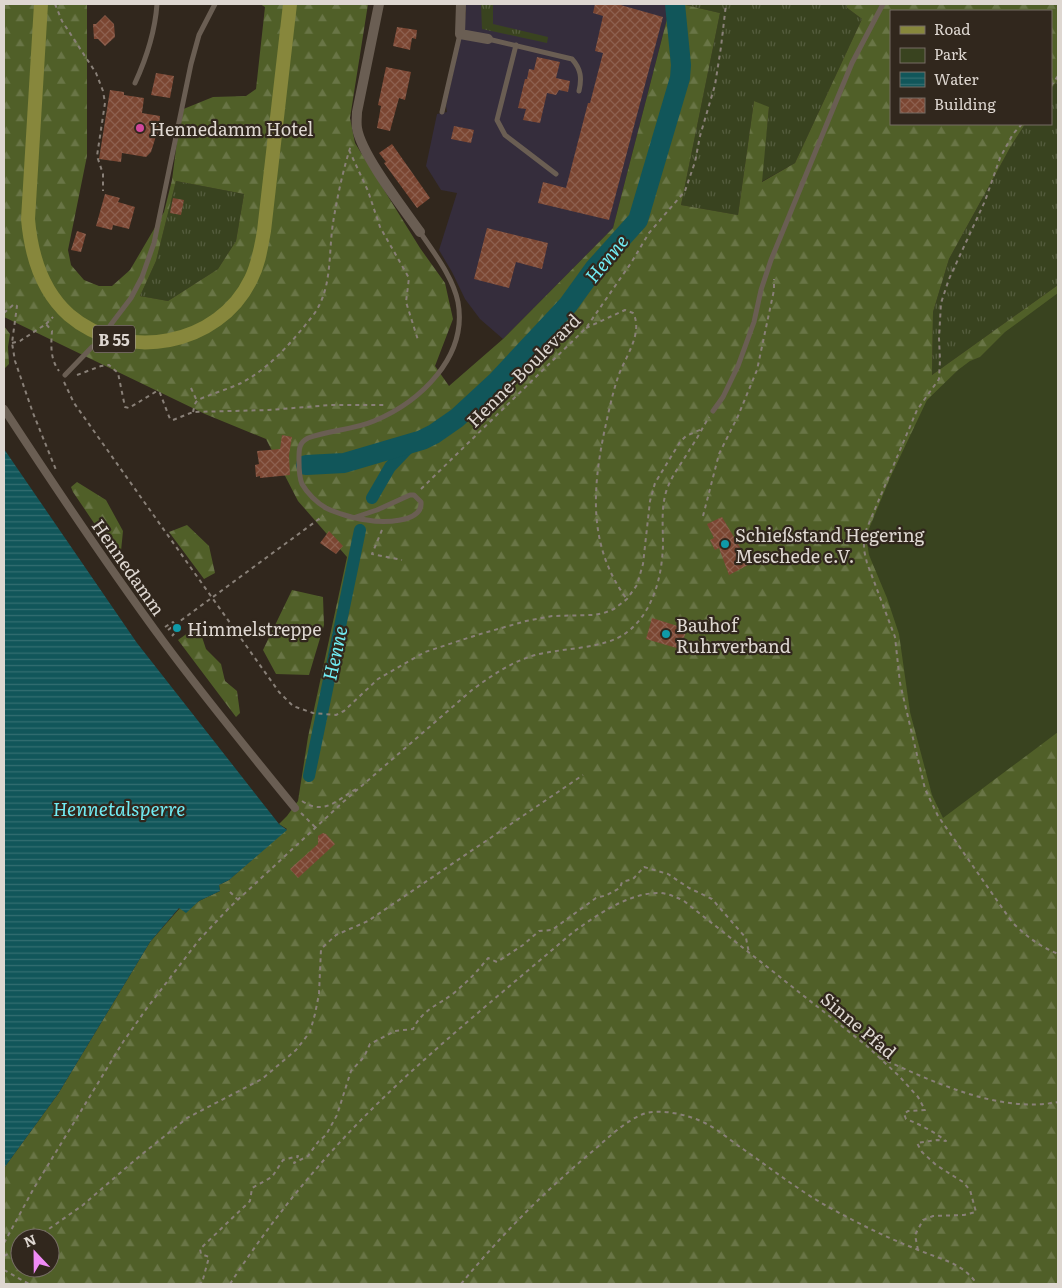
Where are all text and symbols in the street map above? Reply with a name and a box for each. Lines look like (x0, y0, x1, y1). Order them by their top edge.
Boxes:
legend (890, 10, 1052, 125)
text: Road (934, 17, 970, 40)
text: Park (934, 42, 968, 65)
text: Water (934, 67, 979, 90)
text: Building (934, 92, 996, 115)
place label: Hennedamm Hotel (150, 115, 313, 142)
marker: Hennedamm Hotel (134, 122, 146, 134)
water label: Henne (578, 228, 634, 288)
street label: Henne-Boulevard (460, 307, 586, 433)
road number: B 55 (93, 326, 135, 352)
street label: Hennedamm (86, 513, 172, 621)
place label: Schießstand Hegering Meschede e.V. (735, 521, 926, 569)
marker: Schießstand Hegering Meschede e.V. (719, 538, 731, 550)
place label: Bauhof Ruhrverband (676, 611, 791, 659)
place label: Himmelstreppe (187, 615, 322, 642)
marker: Himmelstreppe (171, 622, 183, 634)
water label: Henne (315, 623, 353, 683)
marker: Bauhof Ruhrverband (660, 628, 672, 640)
water label: Hennetalsperre (53, 794, 185, 822)
street label: Sinne Pfad (815, 985, 903, 1065)
north arrow (10, 1228, 60, 1278)
text: N (21, 1228, 39, 1251)

